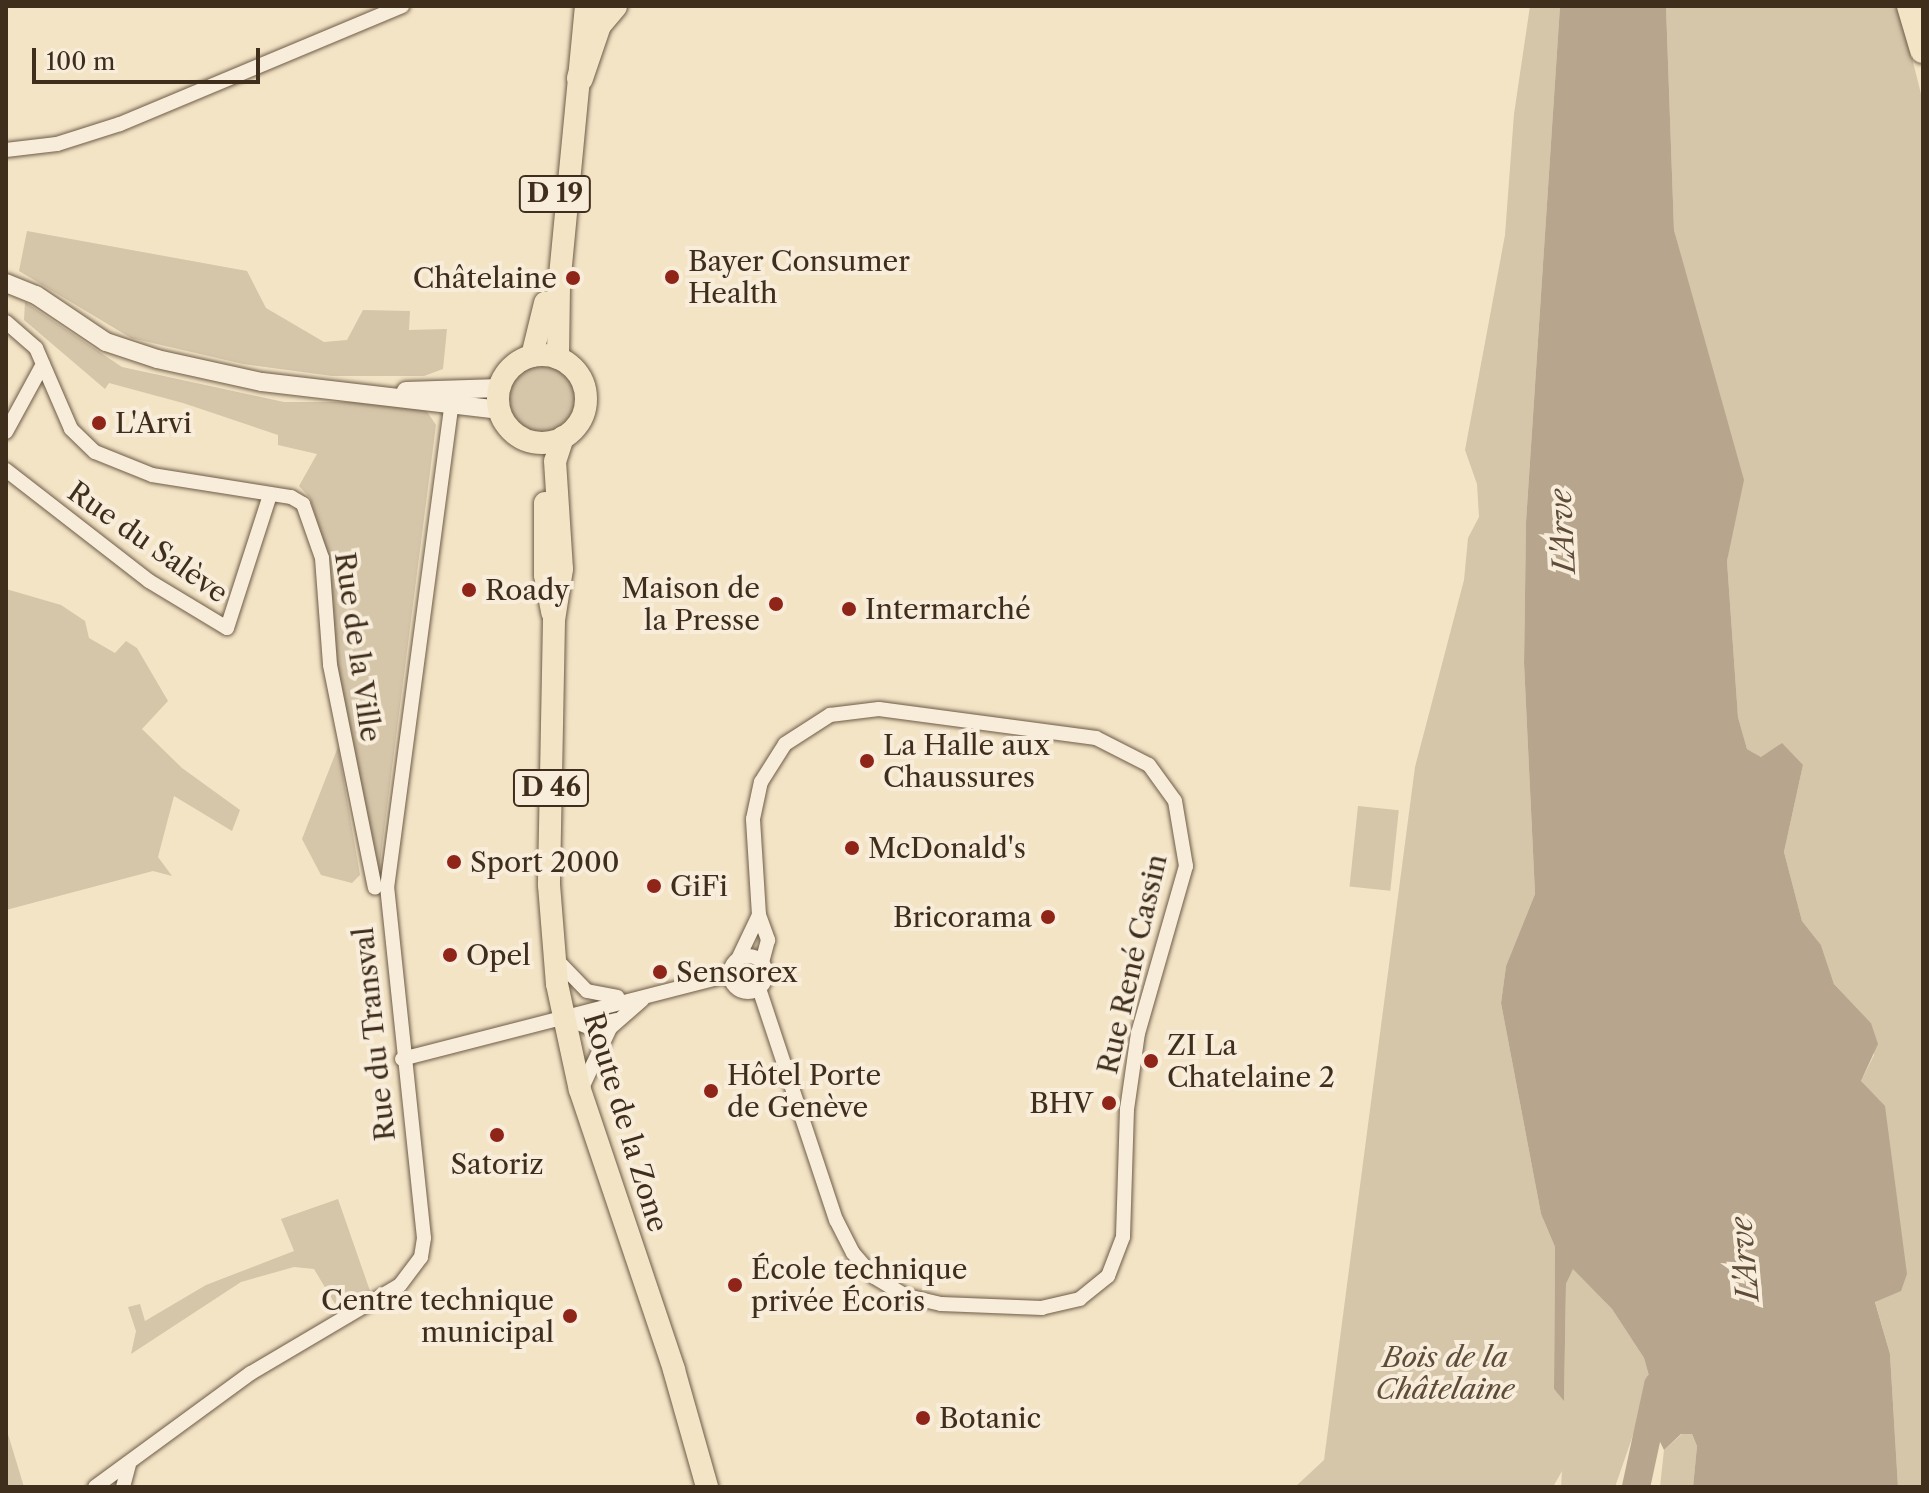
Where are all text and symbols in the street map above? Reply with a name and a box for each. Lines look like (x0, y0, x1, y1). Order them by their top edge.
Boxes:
scale bar (36, 32, 264, 82)
text: 100 m (46, 47, 115, 76)
road number: D 19 (517, 172, 593, 216)
place label: Bayer Consumer Health (688, 244, 911, 310)
place label: Châtelaine (413, 261, 557, 295)
marker: Bayer Consumer Health (663, 268, 681, 286)
marker: Châtelaine (564, 269, 582, 287)
place label: L'Arvi (115, 406, 192, 440)
marker: L'Arvi (90, 414, 108, 432)
street label: Rue du Salève (62, 474, 234, 610)
water label: L'Arve (1543, 488, 1583, 574)
street label: Rue de la Ville (328, 549, 388, 745)
place label: Maison de la Presse (622, 571, 760, 637)
place label: Roady (485, 573, 570, 607)
marker: Roady (460, 581, 478, 599)
place label: Intermarché (865, 592, 1031, 626)
marker: Maison de la Presse (767, 595, 785, 613)
marker: Intermarché (840, 600, 858, 618)
place label: La Halle aux Chaussures (883, 728, 1050, 794)
marker: La Halle aux Chaussures (858, 752, 876, 770)
road number: D 46 (511, 766, 591, 810)
place label: McDonald's (868, 831, 1026, 865)
marker: McDonald's (843, 839, 861, 857)
place label: Sport 2000 (470, 845, 620, 879)
street label: Rue René Cassin (1090, 851, 1174, 1077)
marker: Sport 2000 (445, 853, 463, 871)
place label: GiFi (670, 869, 728, 903)
marker: GiFi (645, 877, 663, 895)
place label: Bricorama (893, 900, 1032, 934)
marker: Bricorama (1039, 908, 1057, 926)
street label: Rue du Transval (346, 925, 402, 1143)
place label: Opel (466, 938, 531, 972)
marker: Opel (441, 946, 459, 964)
place label: Sensorex (676, 955, 798, 989)
marker: Sensorex (651, 963, 669, 981)
street label: Route de la Zone (577, 1008, 675, 1236)
place label: ZI La Chatelaine 2 (1167, 1028, 1335, 1094)
marker: ZI La Chatelaine 2 (1142, 1052, 1160, 1070)
place label: Hôtel Porte de Genève (727, 1058, 881, 1124)
marker: Hôtel Porte de Genève (702, 1082, 720, 1100)
place label: BHV (1029, 1086, 1093, 1120)
marker: BHV (1100, 1094, 1118, 1112)
marker: Satoriz (488, 1126, 506, 1144)
place label: Satoriz (450, 1147, 544, 1181)
water label: L'Arve (1723, 1215, 1767, 1303)
place label: École technique privée Écoris (751, 1252, 967, 1318)
marker: École technique privée Écoris (726, 1276, 744, 1294)
place label: Centre technique municipal (321, 1283, 554, 1349)
marker: Centre technique municipal (561, 1307, 579, 1325)
park label: Bois de la Châtelaine (1376, 1340, 1514, 1406)
place label: Botanic (939, 1401, 1041, 1435)
marker: Botanic (914, 1409, 932, 1427)

